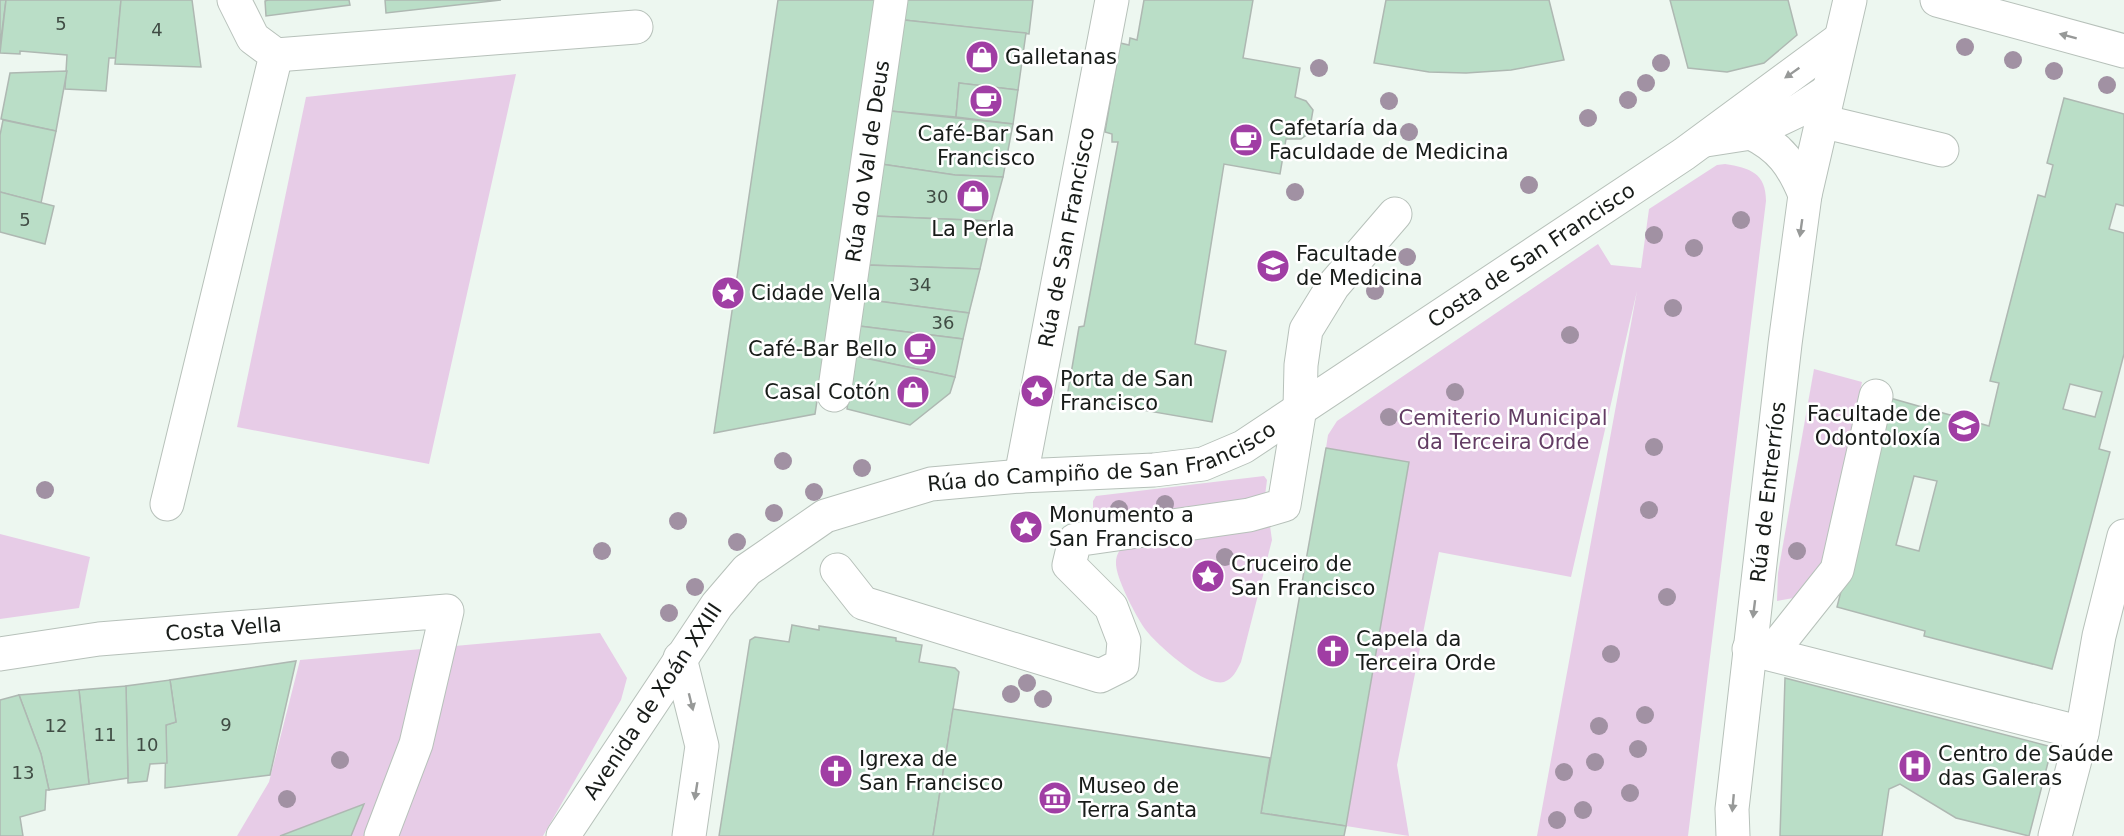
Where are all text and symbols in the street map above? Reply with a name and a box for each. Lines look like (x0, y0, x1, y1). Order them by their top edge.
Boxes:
house number: 5 (55, 13, 67, 34)
house number: 4 (151, 19, 163, 40)
one-way arrow (2058, 30, 2077, 40)
shop icon: Galletanas (964, 39, 1000, 75)
place label: Galletanas (1005, 45, 1117, 69)
street label: Rúa do Val de Deus (841, 59, 894, 264)
one-way arrow (1784, 67, 1800, 79)
cafe icon: Café-Bar San Francisco (968, 83, 1004, 119)
place label: Cafetaría da Faculdade de Medicina (1269, 116, 1509, 164)
place label: Café-Bar San Francisco (918, 122, 1054, 170)
cafe icon: Cafetaría da Faculdade de Medicina (1228, 122, 1264, 158)
street label: Rúa de San Francisco (1034, 125, 1099, 350)
shop icon: La Perla (955, 178, 991, 214)
street label: Costa de San Francisco (1423, 178, 1640, 333)
house number: 30 (926, 186, 948, 207)
house number: 5 (19, 209, 31, 230)
place label: La Perla (931, 217, 1015, 241)
one-way arrow (1796, 218, 1805, 237)
place label: Facultade de Medicina (1296, 242, 1423, 290)
school or university icon: Facultade de Medicina (1255, 248, 1291, 284)
house number: 34 (909, 274, 931, 295)
place icon: Cidade Vella (710, 275, 746, 311)
place label: Cidade Vella (751, 281, 881, 305)
house number: 36 (932, 312, 954, 333)
cafe icon: Café-Bar Bello (902, 331, 938, 367)
place label: Café-Bar Bello (748, 337, 897, 361)
place label: Porta de San Francisco (1060, 367, 1194, 415)
place icon: Porta de San Francisco (1019, 373, 1055, 409)
shop icon: Casal Cotón (895, 374, 931, 410)
place label: Casal Cotón (764, 380, 890, 404)
street label: Rúa de Entrerríos (1746, 400, 1790, 584)
place label: Facultade de Odontoloxía (1807, 402, 1941, 450)
park label: Cemiterio Municipal da Terceira Orde (1398, 406, 1608, 454)
school or university icon: Facultade de Odontoloxía (1946, 408, 1982, 444)
street label: Rúa do Campiño de San Francisco (926, 417, 1280, 496)
place label: Monumento a San Francisco (1049, 503, 1194, 551)
place icon: Monumento a San Francisco (1008, 509, 1044, 545)
place label: Cruceiro de San Francisco (1231, 552, 1375, 600)
place icon: Cruceiro de San Francisco (1190, 558, 1226, 594)
street label: Avenida de Xoán XXIII (579, 598, 727, 804)
one-way arrow (1749, 599, 1759, 618)
street label: Costa Vella (164, 612, 283, 646)
place label: Capela da Terceira Orde (1355, 627, 1496, 675)
church icon: Capela da Terceira Orde (1315, 633, 1351, 669)
one-way arrow (687, 693, 697, 711)
house number: 9 (220, 714, 232, 735)
house number: 12 (45, 715, 67, 736)
house number: 11 (94, 724, 116, 745)
house number: 10 (136, 734, 158, 755)
place label: Centro de Saúde das Galeras (1938, 742, 2114, 790)
place label: Igrexa de San Francisco (859, 747, 1003, 795)
hospital icon: Centro de Saúde das Galeras (1897, 748, 1933, 784)
church icon: Igrexa de San Francisco (818, 753, 854, 789)
house number: 13 (12, 762, 34, 783)
place label: Museo de Terra Santa (1077, 774, 1197, 822)
museum icon: Museo de Terra Santa (1037, 780, 1073, 816)
one-way arrow (691, 781, 700, 800)
one-way arrow (1728, 793, 1738, 812)

